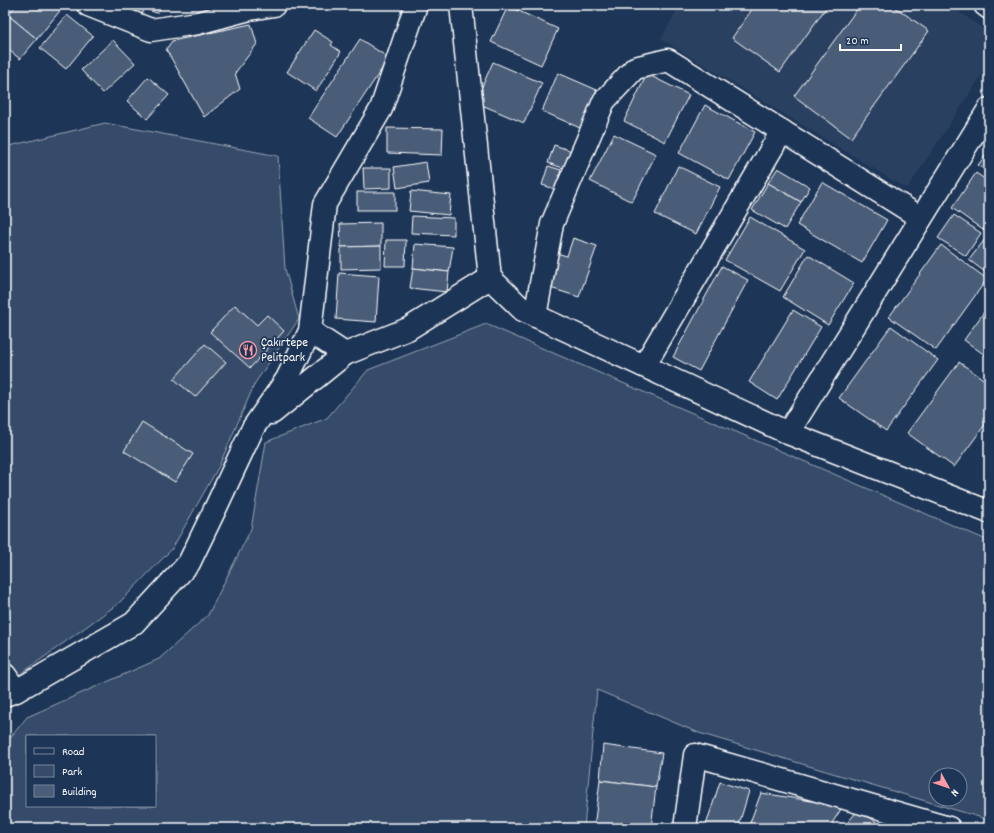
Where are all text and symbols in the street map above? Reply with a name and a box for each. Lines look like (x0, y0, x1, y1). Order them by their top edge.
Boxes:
scale bar (840, 26, 901, 52)
text: 20 m (846, 33, 869, 50)
place label: Çakırtepe Pelitpark (261, 334, 308, 368)
restaurant icon: Çakırtepe Pelitpark (238, 340, 258, 360)
legend (26, 735, 156, 807)
text: Road (62, 744, 84, 761)
text: Park (62, 764, 83, 781)
north arrow (928, 767, 968, 807)
text: Building (62, 784, 97, 801)
text: N (946, 785, 962, 800)

